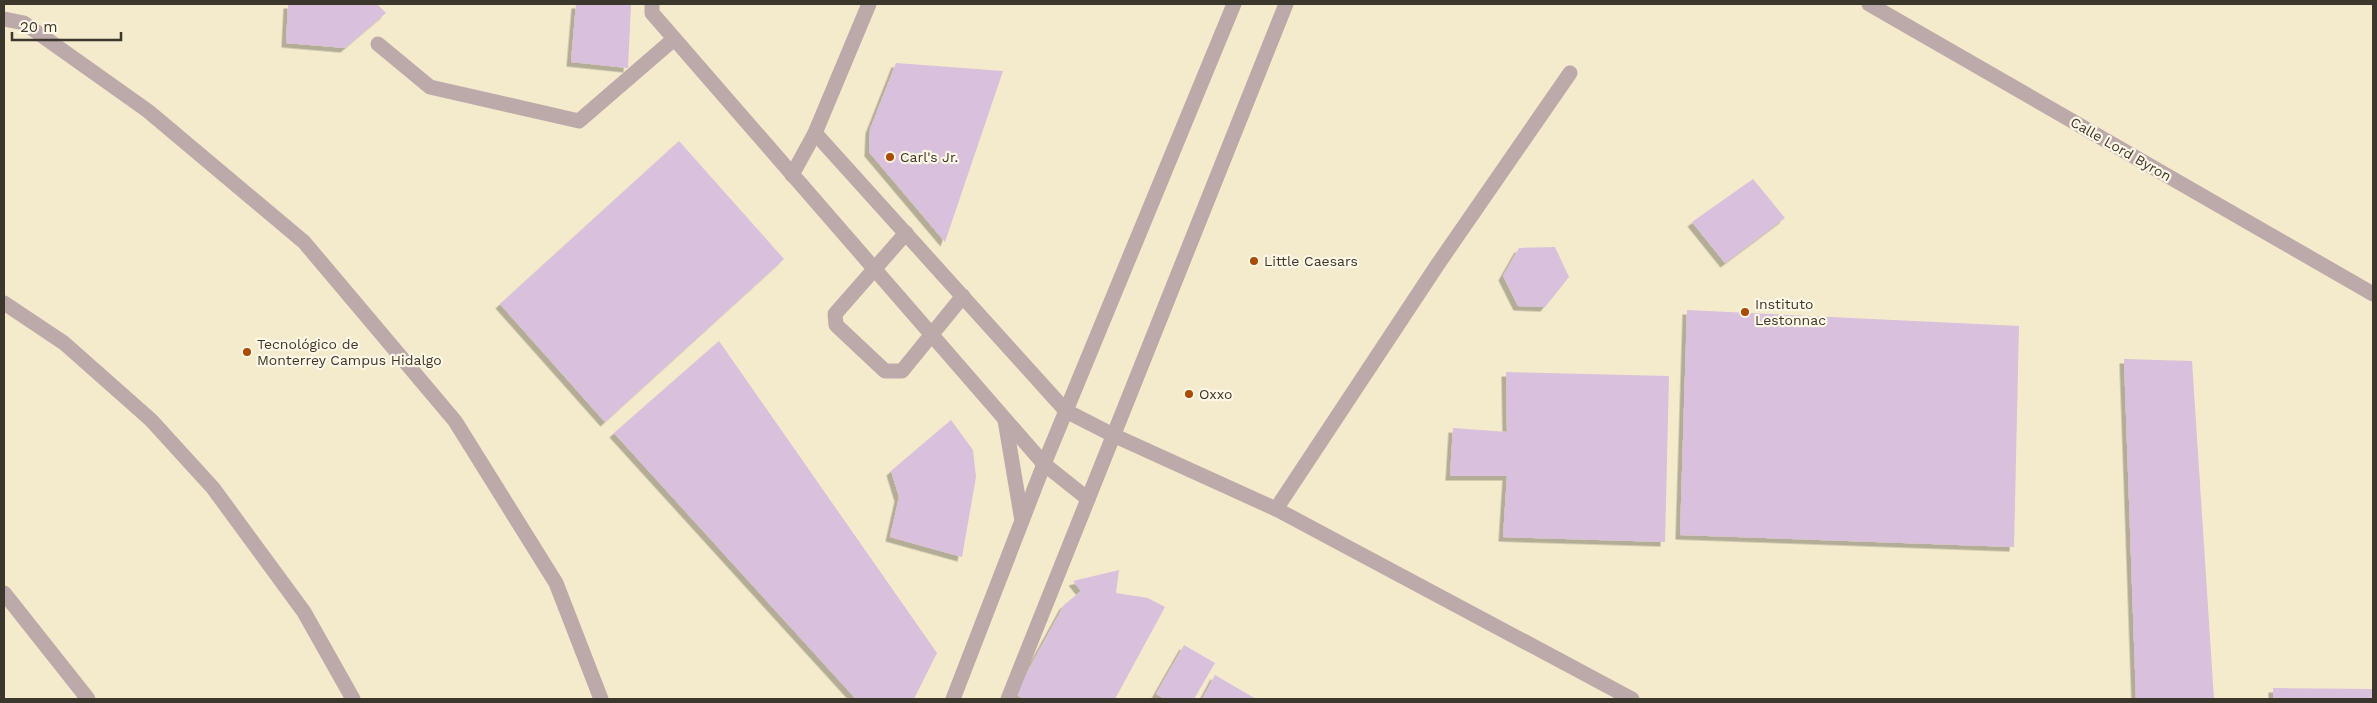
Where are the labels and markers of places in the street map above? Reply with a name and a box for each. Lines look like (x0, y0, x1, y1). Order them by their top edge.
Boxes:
place label: Carl's Jr. (900, 149, 958, 165)
marker: Carl's Jr. (884, 151, 896, 163)
place label: Little Caesars (1264, 253, 1358, 269)
marker: Little Caesars (1248, 255, 1260, 267)
place label: Instituto Lestonnac (1755, 296, 1826, 328)
marker: Instituto Lestonnac (1739, 306, 1751, 318)
place label: Tecnológico de Monterrey Campus Hidalgo (257, 336, 442, 368)
marker: Tecnológico de Monterrey Campus Hidalgo (241, 346, 253, 358)
place label: Oxxo (1199, 386, 1232, 402)
marker: Oxxo (1183, 388, 1195, 400)

